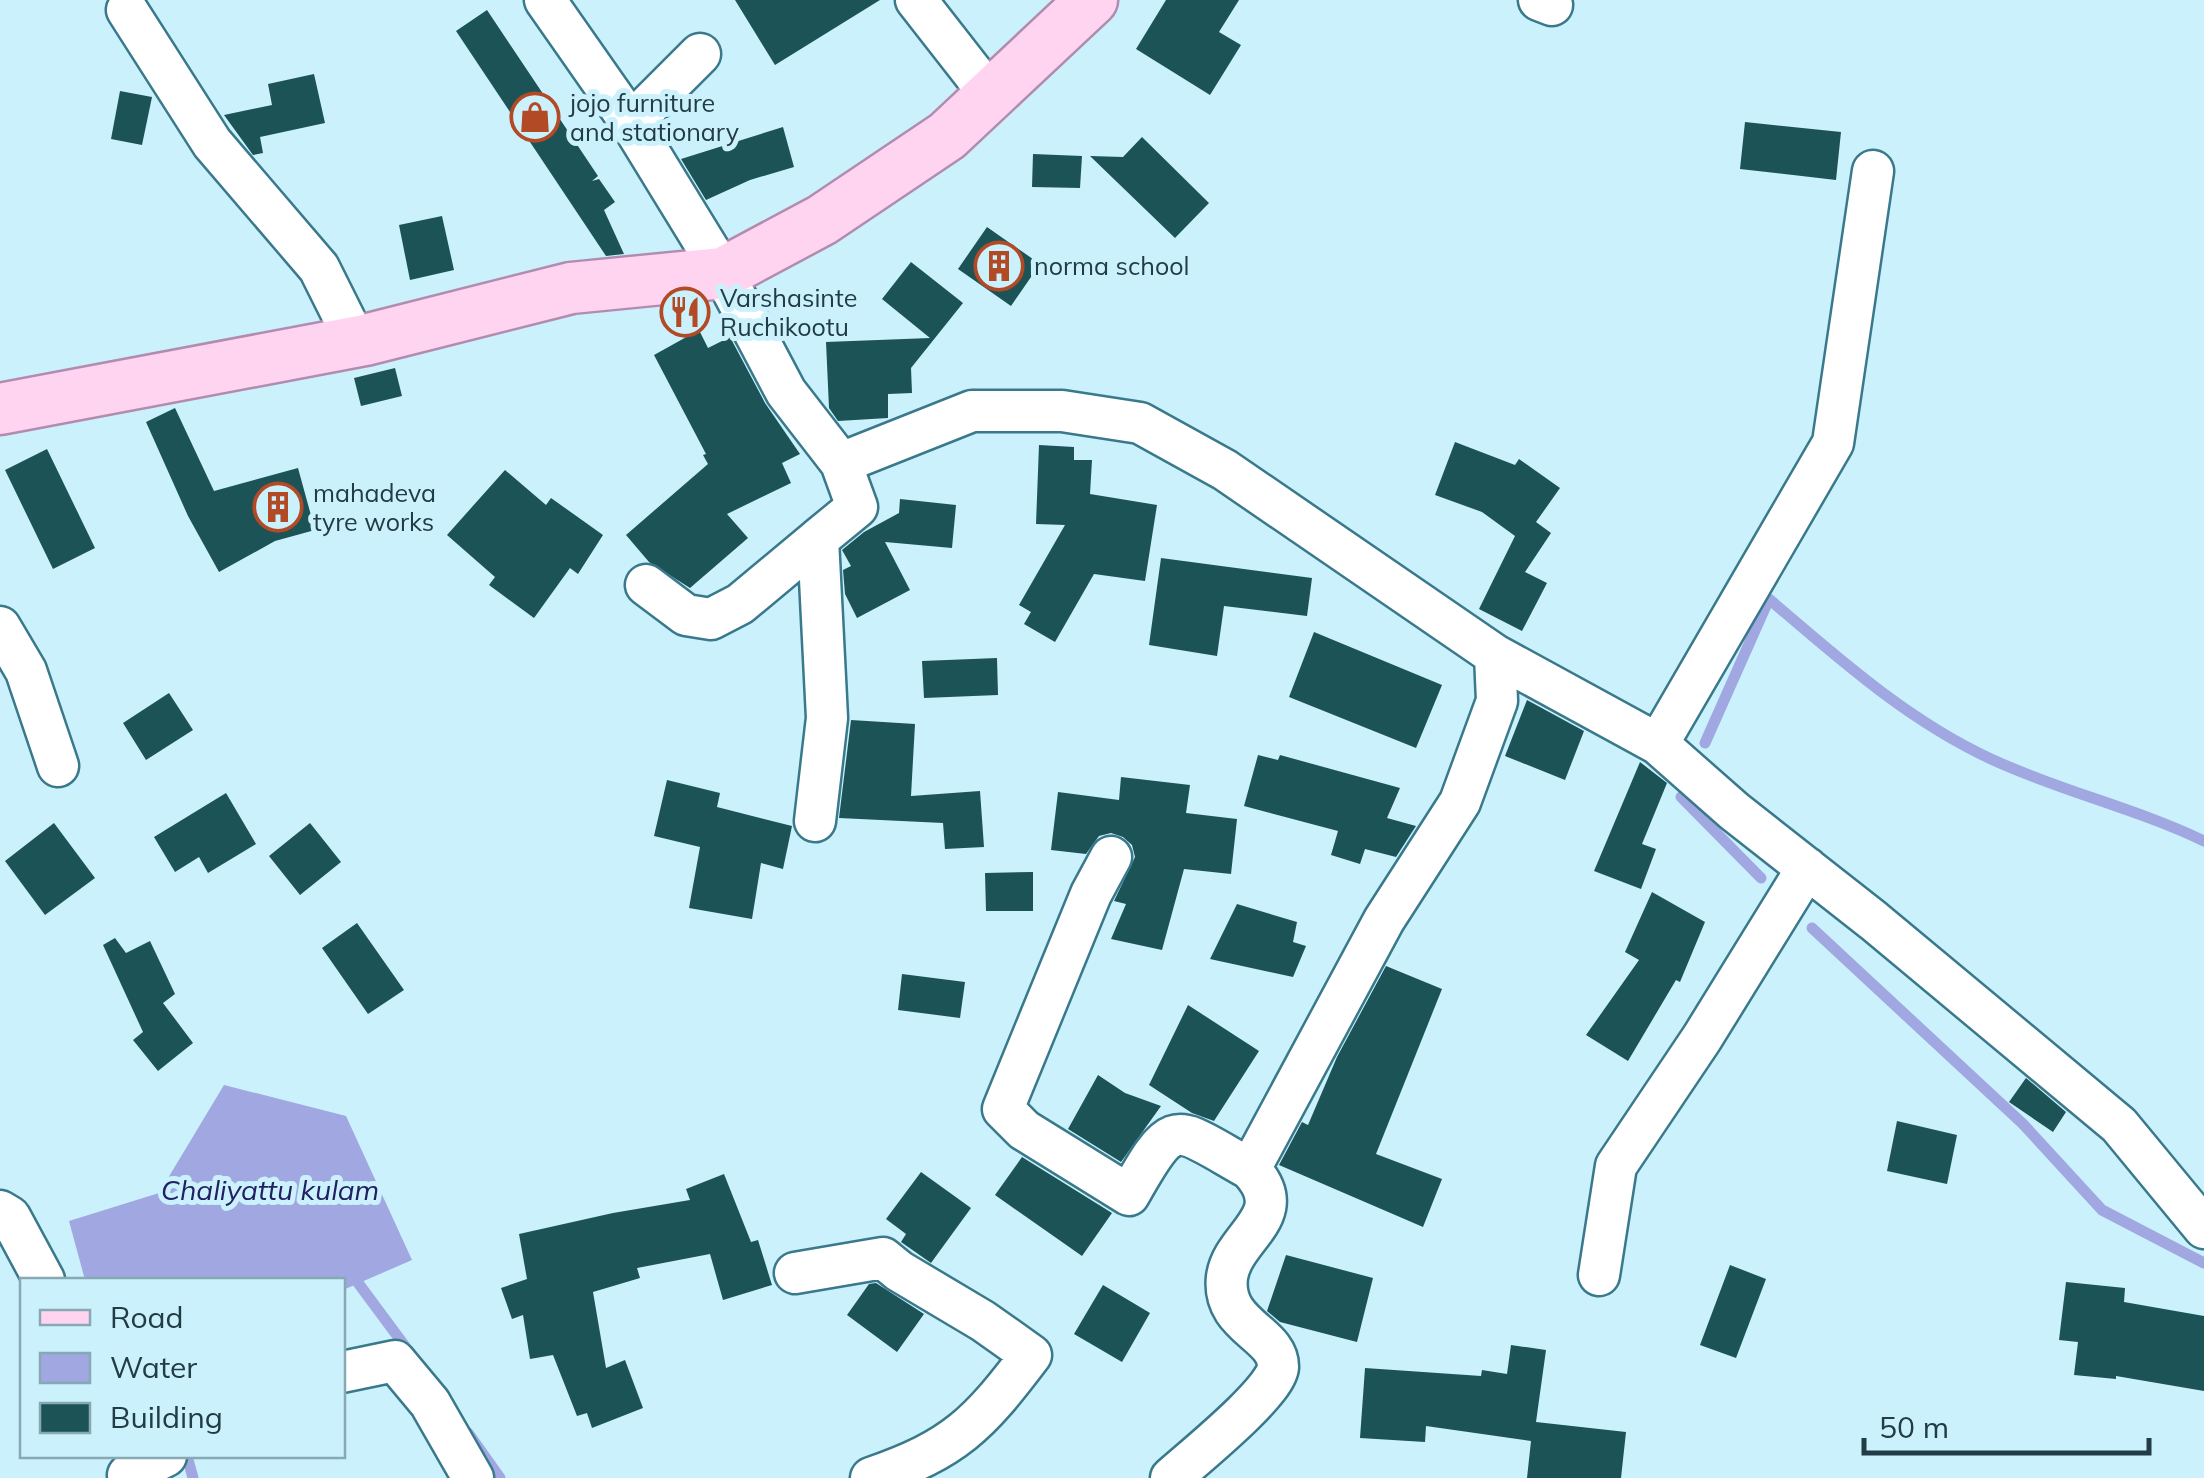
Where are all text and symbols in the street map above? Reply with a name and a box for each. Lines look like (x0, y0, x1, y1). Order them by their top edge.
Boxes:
place label: jojo furniture and stationary (568, 87, 739, 147)
shop icon: jojo furniture and stationary (509, 91, 561, 143)
building icon: norma school (973, 240, 1025, 292)
place label: norma school (1034, 250, 1189, 281)
place label: Varshasinte Ruchikootu (720, 282, 857, 342)
restaurant icon: Varshasinte Ruchikootu (659, 286, 711, 338)
place label: mahadeva tyre works (313, 477, 436, 537)
building icon: mahadeva tyre works (252, 481, 304, 533)
water label: Chaliyattu kulam (161, 1172, 379, 1207)
legend (20, 1278, 345, 1458)
text: Road (110, 1298, 184, 1336)
text: Water (110, 1348, 197, 1386)
scale bar (1864, 1393, 2149, 1455)
text: Building (110, 1398, 223, 1436)
text: 50 m (1879, 1408, 1949, 1446)

